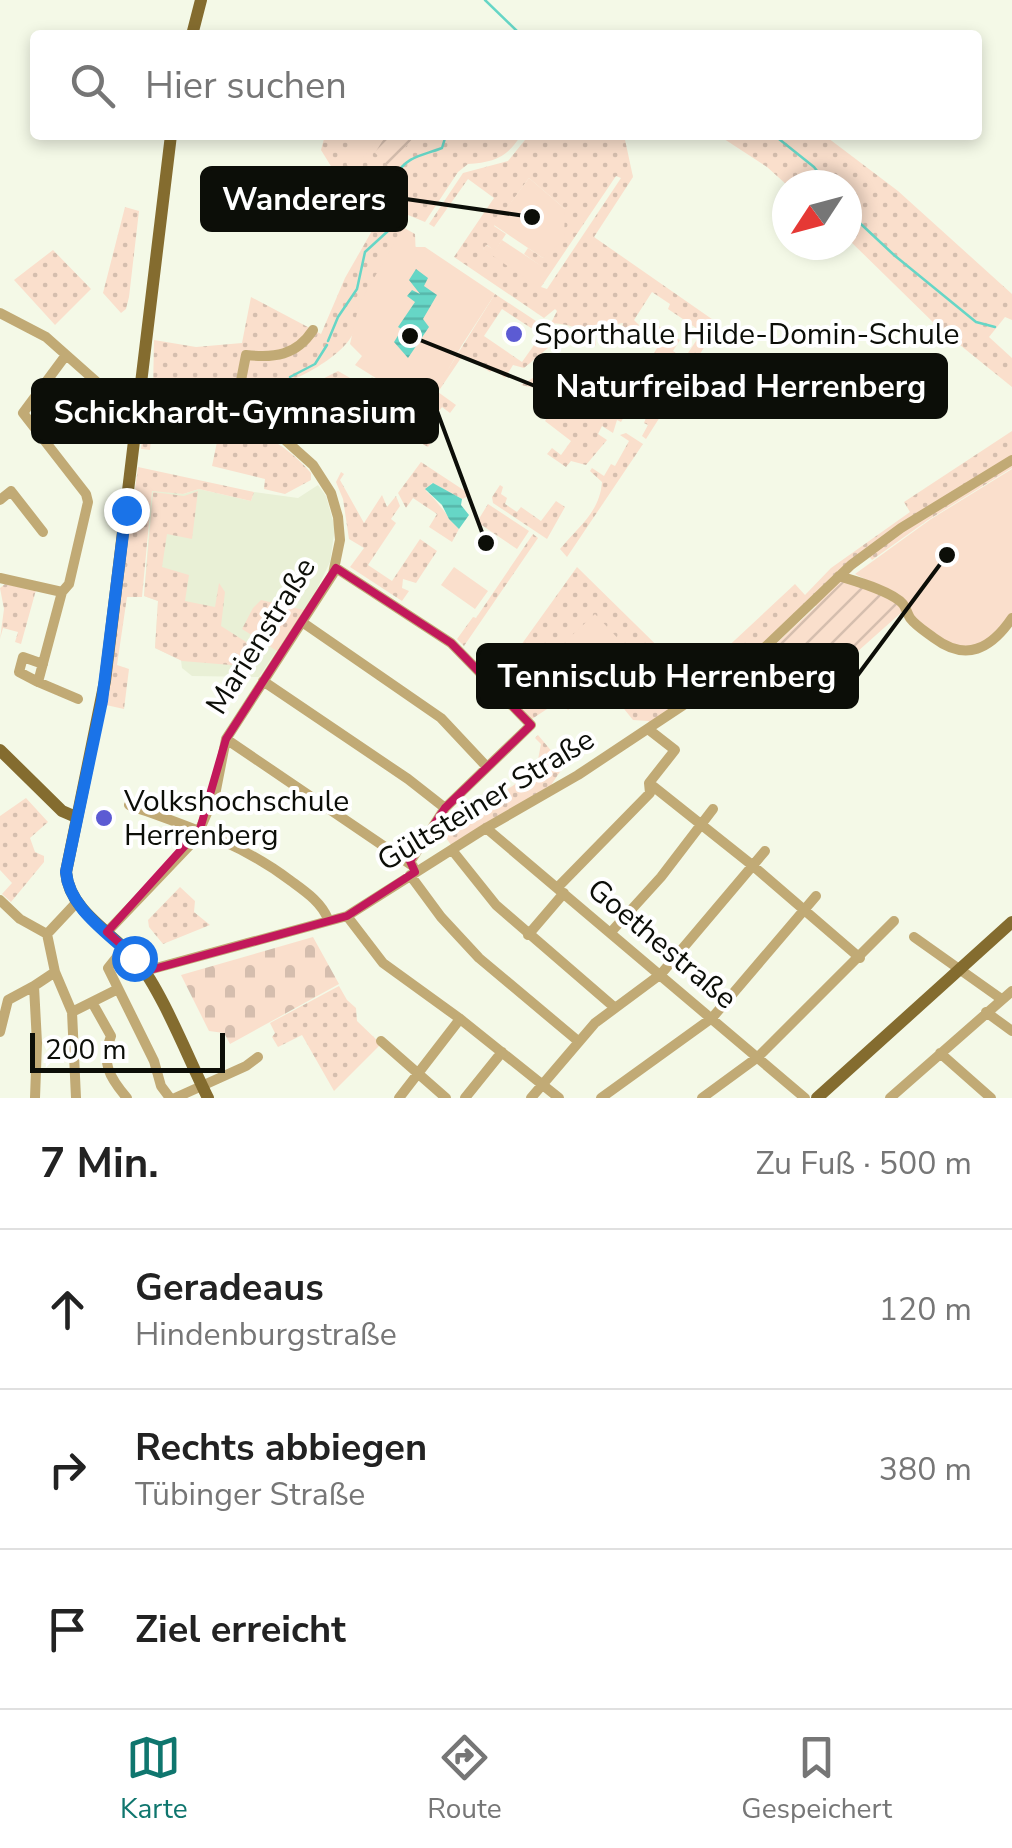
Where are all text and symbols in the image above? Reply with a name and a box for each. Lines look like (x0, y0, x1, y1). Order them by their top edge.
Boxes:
search box (30, 30, 982, 140)
icon: search (65, 58, 120, 113)
text: Hier suchen (145, 60, 347, 111)
callout: Wanderers (202, 168, 406, 230)
north arrow (772, 170, 862, 260)
text: Wanderers (222, 178, 386, 221)
place label: Sporthalle Hilde-Domin-Schule (534, 314, 960, 355)
marker: Sporthalle Hilde-Domin-Schule (503, 323, 525, 345)
callout: Naturfreibad Herrenberg (535, 355, 946, 417)
text: Naturfreibad Herrenberg (556, 365, 926, 408)
callout: Schickhardt-Gymnasium (33, 380, 437, 442)
text: Schickhardt-Gymnasium (53, 391, 417, 434)
route end (104, 488, 150, 534)
street label: Marienstraße (196, 550, 326, 722)
callout: Tennisclub Herrenberg (478, 645, 857, 707)
text: Tennisclub Herrenberg (498, 655, 836, 698)
street label: Gültsteiner Straße (370, 719, 602, 881)
place label: Volkshochschule Herrenberg (123, 781, 349, 856)
marker: Volkshochschule Herrenberg (93, 807, 115, 829)
street label: Goethestraße (579, 869, 745, 1019)
route start (112, 936, 158, 982)
scale bar (30, 1028, 225, 1072)
text: 200 m (45, 1031, 127, 1069)
text: 7 Min. (40, 1135, 159, 1192)
text: Zu Fuß · 500 m (756, 1142, 972, 1185)
text: Geradeaus (135, 1262, 324, 1313)
icon: ahead (40, 1282, 95, 1337)
text: 120 m (879, 1288, 972, 1331)
text: Hindenburgstraße (135, 1313, 397, 1356)
text: Rechts abbiegen (135, 1422, 427, 1473)
icon: right (40, 1442, 95, 1497)
text: 380 m (879, 1448, 972, 1491)
text: Tübinger Straße (135, 1473, 365, 1516)
icon: arrive (40, 1602, 95, 1657)
text: Ziel erreicht (135, 1604, 346, 1655)
tab: Karte (120, 1730, 188, 1828)
tab: Route (427, 1730, 502, 1828)
tab: Gespeichert (741, 1730, 892, 1828)

